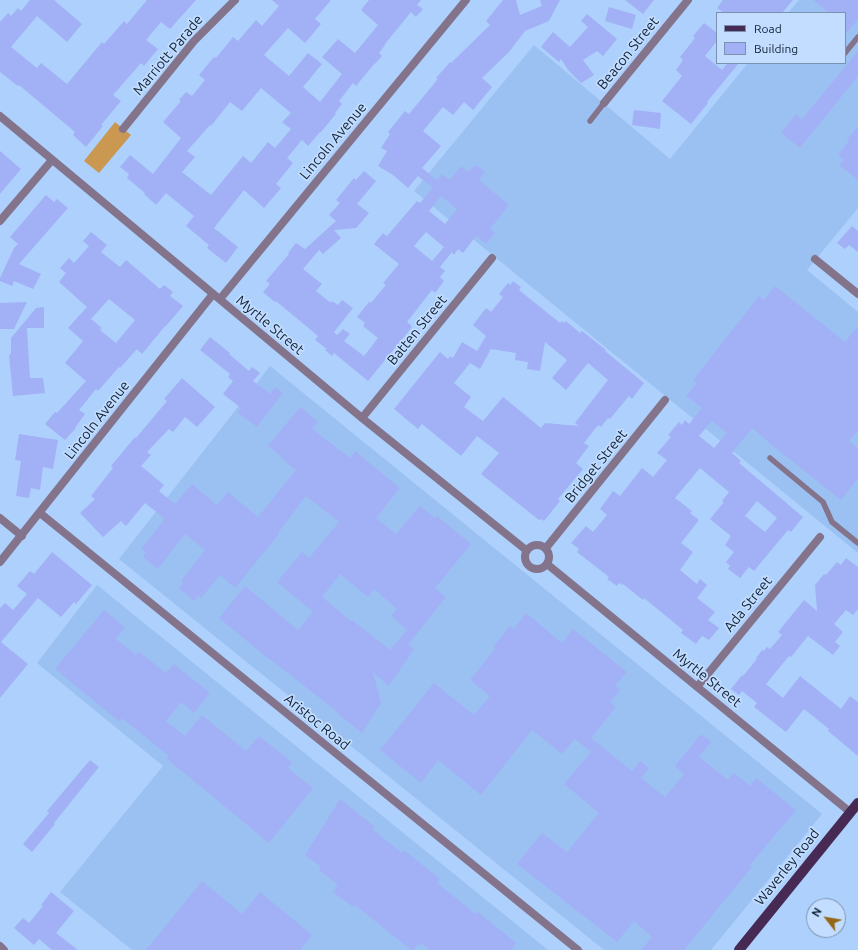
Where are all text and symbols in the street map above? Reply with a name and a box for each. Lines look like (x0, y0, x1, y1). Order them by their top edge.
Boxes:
street label: Marriott Parade (130, 11, 206, 99)
legend (716, 12, 846, 64)
street label: Beacon Street (594, 13, 662, 93)
text: Road (754, 22, 782, 35)
text: Building (754, 42, 798, 55)
street label: Lincoln Avenue (296, 99, 370, 183)
street label: Myrtle Street (233, 292, 307, 358)
street label: Batten Street (384, 292, 450, 368)
street label: Lincoln Avenue (61, 377, 133, 463)
street label: Bridget Street (561, 426, 631, 506)
street label: Ada Street (720, 573, 776, 635)
street label: Myrtle Street (669, 645, 745, 711)
street label: Aristoc Road (281, 690, 353, 754)
street label: Waverley Road (751, 825, 823, 909)
north arrow (806, 898, 846, 938)
text: N (809, 906, 824, 919)

